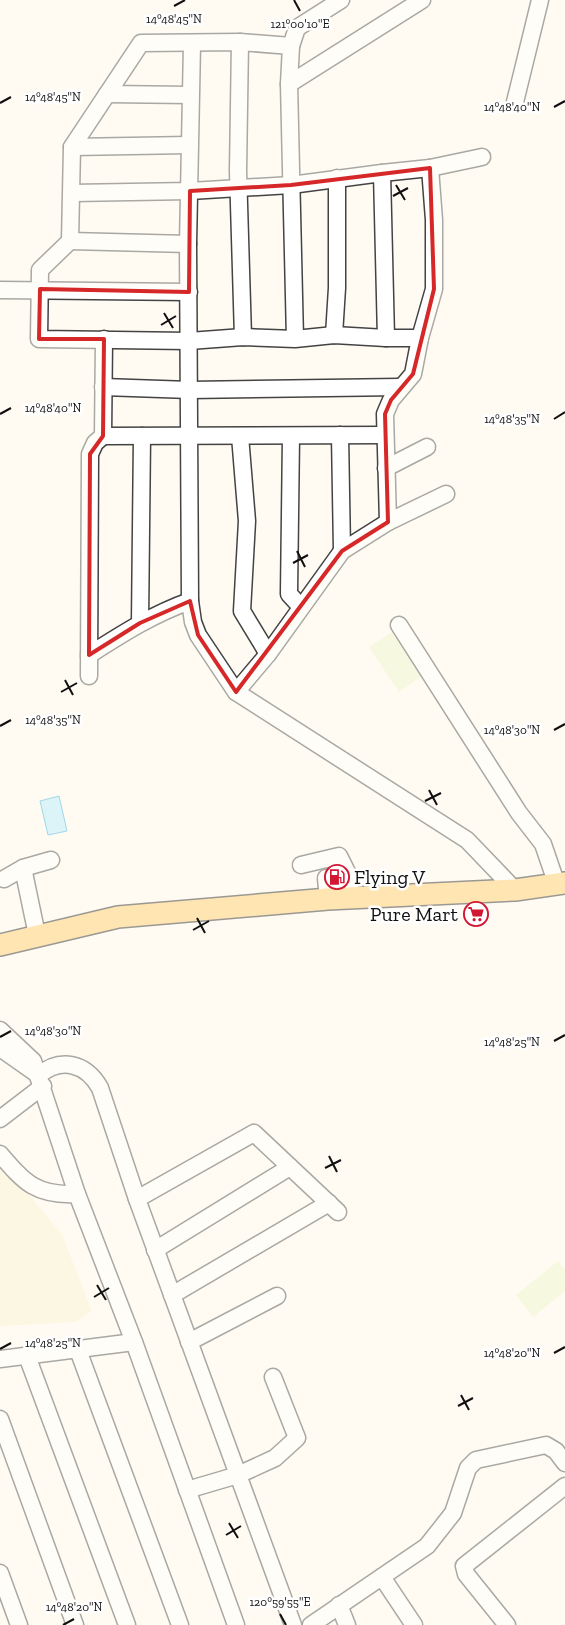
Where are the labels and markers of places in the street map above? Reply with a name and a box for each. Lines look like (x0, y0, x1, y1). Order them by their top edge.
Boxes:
fuel station icon: Flying V (324, 864, 350, 890)
place label: Flying V (354, 865, 425, 889)
supermarket icon: Pure Mart (463, 901, 489, 927)
place label: Pure Mart (370, 902, 459, 926)

